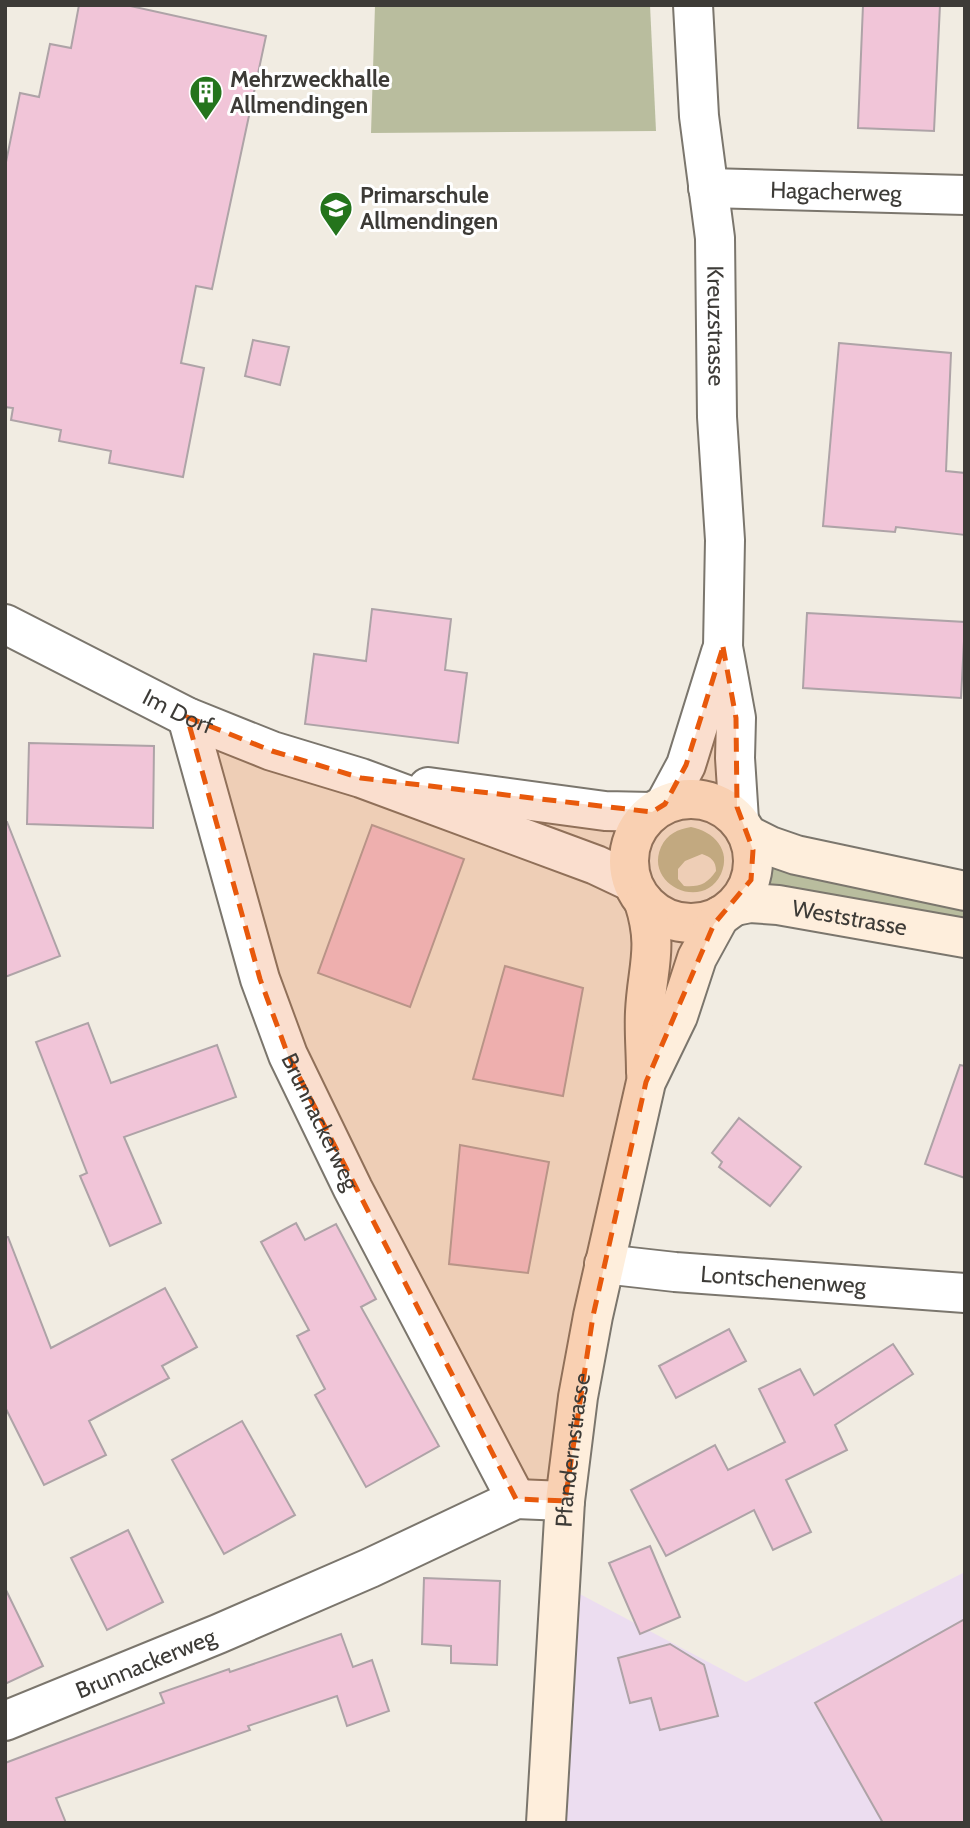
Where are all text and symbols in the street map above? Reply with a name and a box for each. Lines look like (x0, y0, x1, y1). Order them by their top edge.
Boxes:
place label: Mehrzweckhalle Allmendingen (230, 65, 390, 119)
building icon: Mehrzweckhalle Allmendingen (187, 73, 225, 122)
street label: Hagacherweg (770, 176, 903, 207)
place label: Primarschule Allmendingen (360, 181, 498, 235)
school or university icon: Primarschule Allmendingen (317, 189, 355, 238)
street label: Kreuzstrasse (701, 265, 731, 387)
street label: Im Dorf (138, 683, 218, 740)
street label: Weststrasse (790, 894, 909, 942)
street label: Brunnackerweg (275, 1049, 366, 1195)
street label: Lontschenenweg (700, 1260, 867, 1300)
street label: Pfandernstrasse (549, 1370, 596, 1528)
street label: Brunnackerweg (72, 1622, 220, 1705)

